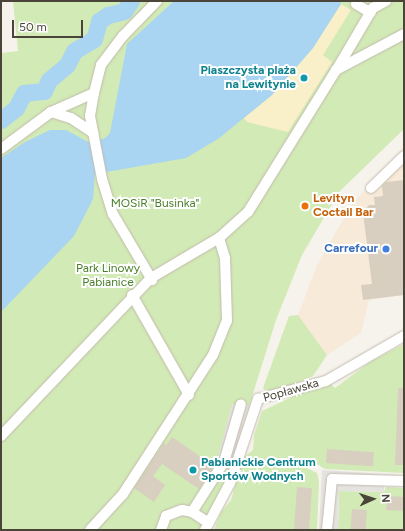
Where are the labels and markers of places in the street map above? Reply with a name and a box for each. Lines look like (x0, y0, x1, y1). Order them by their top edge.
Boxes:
place label: Piaszczysta plaża na Lewitynie (200, 64, 296, 92)
marker: Piaszczysta plaża na Lewitynie (299, 73, 309, 83)
place label: Levityn Coctail Bar (313, 192, 374, 220)
marker: Levityn Coctail Bar (300, 201, 310, 211)
place label: Carrefour (324, 242, 378, 256)
marker: Carrefour (381, 244, 391, 254)
place label: Pabianickie Centrum Sportów Wodnych (201, 456, 316, 484)
marker: Pabianickie Centrum Sportów Wodnych (188, 465, 198, 475)

